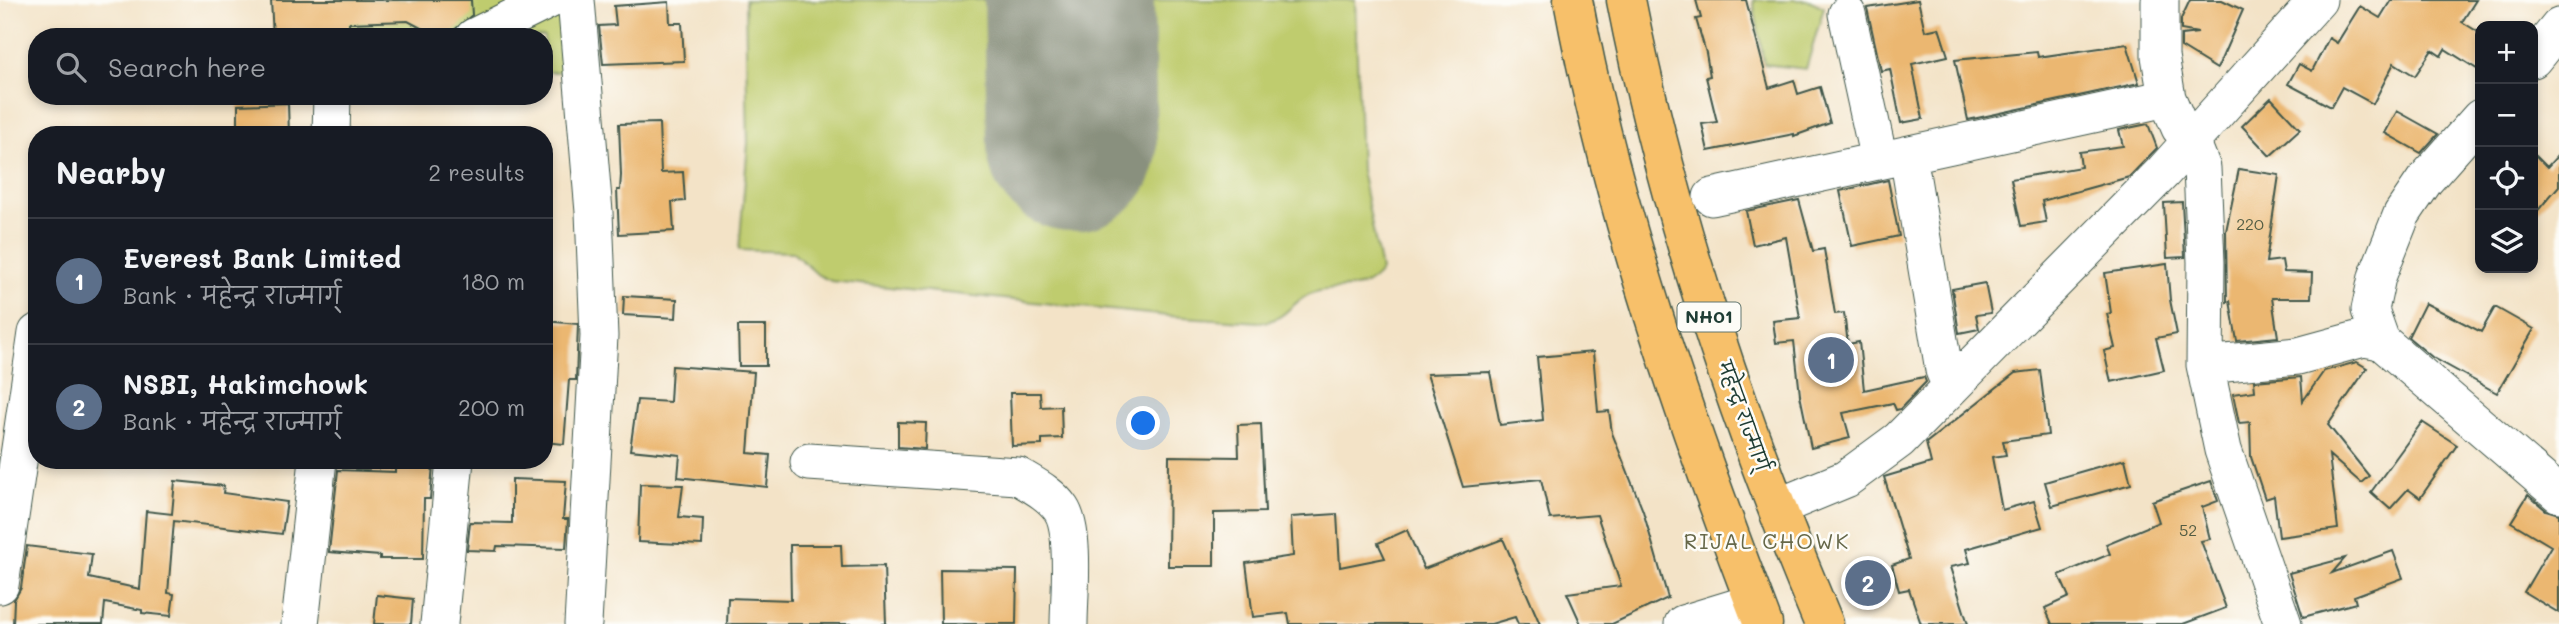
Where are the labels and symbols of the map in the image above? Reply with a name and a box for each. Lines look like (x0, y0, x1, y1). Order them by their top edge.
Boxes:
house number: 220 (2236, 213, 2264, 234)
road number: NH01 (1678, 302, 1740, 332)
pin: 1 (1808, 334, 1854, 386)
street label: महेन्द्र राज्मार्ग् (1709, 355, 1779, 477)
your location (1126, 406, 1160, 440)
house number: 52 (2179, 519, 2197, 540)
district label: RIJAL CHOWK (1684, 527, 1850, 554)
pin: 2 (1845, 557, 1891, 609)

